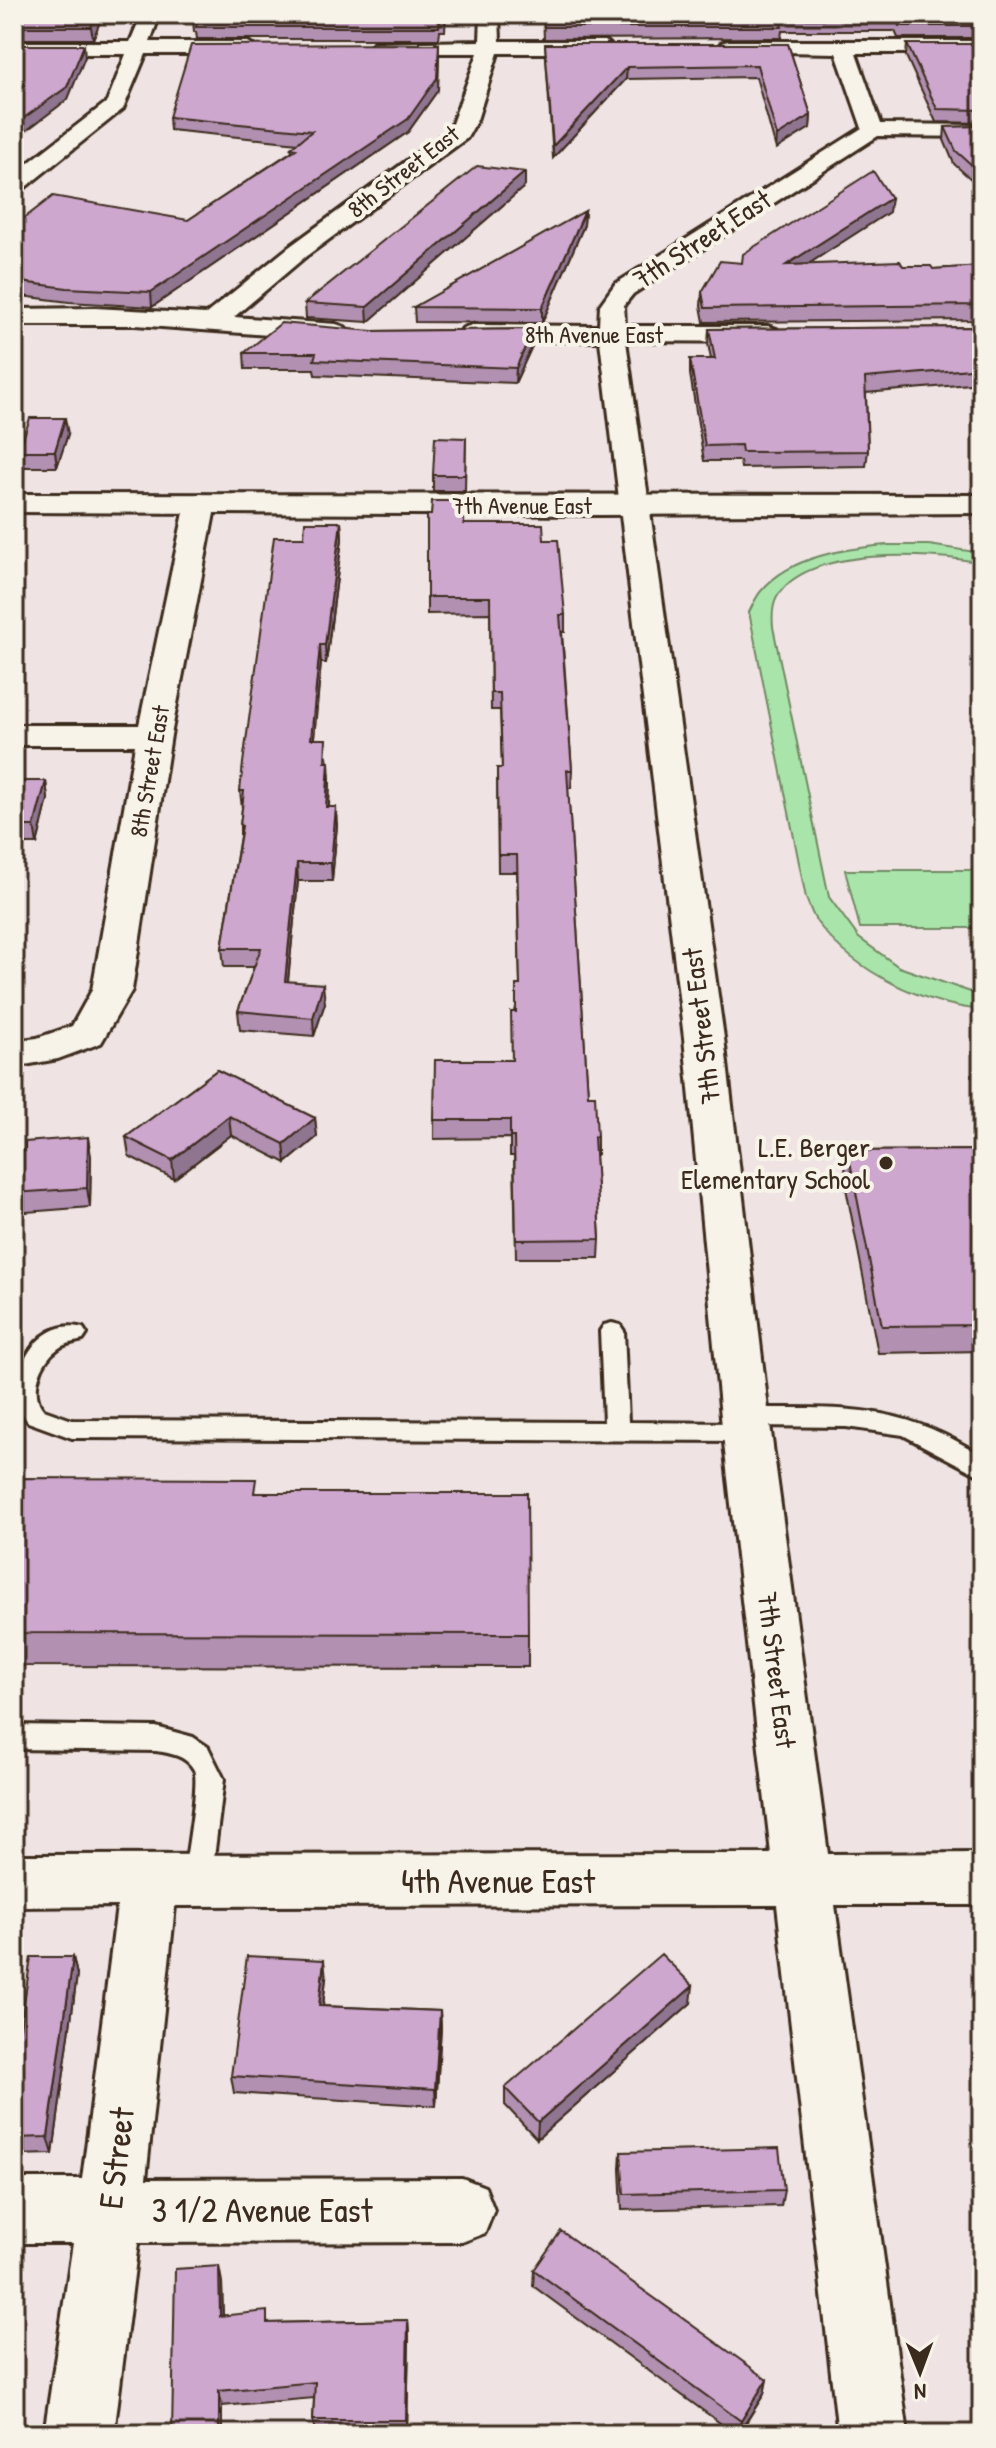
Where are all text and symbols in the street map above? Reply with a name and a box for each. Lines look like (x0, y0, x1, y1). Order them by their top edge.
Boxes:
street label: 8th Street East (341, 117, 466, 225)
street label: 7th Street East (626, 180, 779, 298)
street label: 8th Avenue East (525, 318, 664, 350)
street label: 7th Avenue East (452, 489, 593, 521)
street label: 8th Street East (122, 702, 176, 839)
street label: 7th Street East (673, 945, 729, 1106)
place label: L.E. Berger Elementary School (681, 1128, 871, 1198)
marker: L.E. Berger Elementary School (877, 1154, 895, 1172)
street label: 7th Street East (749, 1590, 805, 1751)
street label: 4th Avenue East (401, 1858, 596, 1904)
street label: E Street (87, 2103, 145, 2211)
street label: 3 1/2 Avenue East (152, 2187, 374, 2233)
north arrow (880, 2332, 960, 2412)
text: N (914, 2377, 926, 2407)

